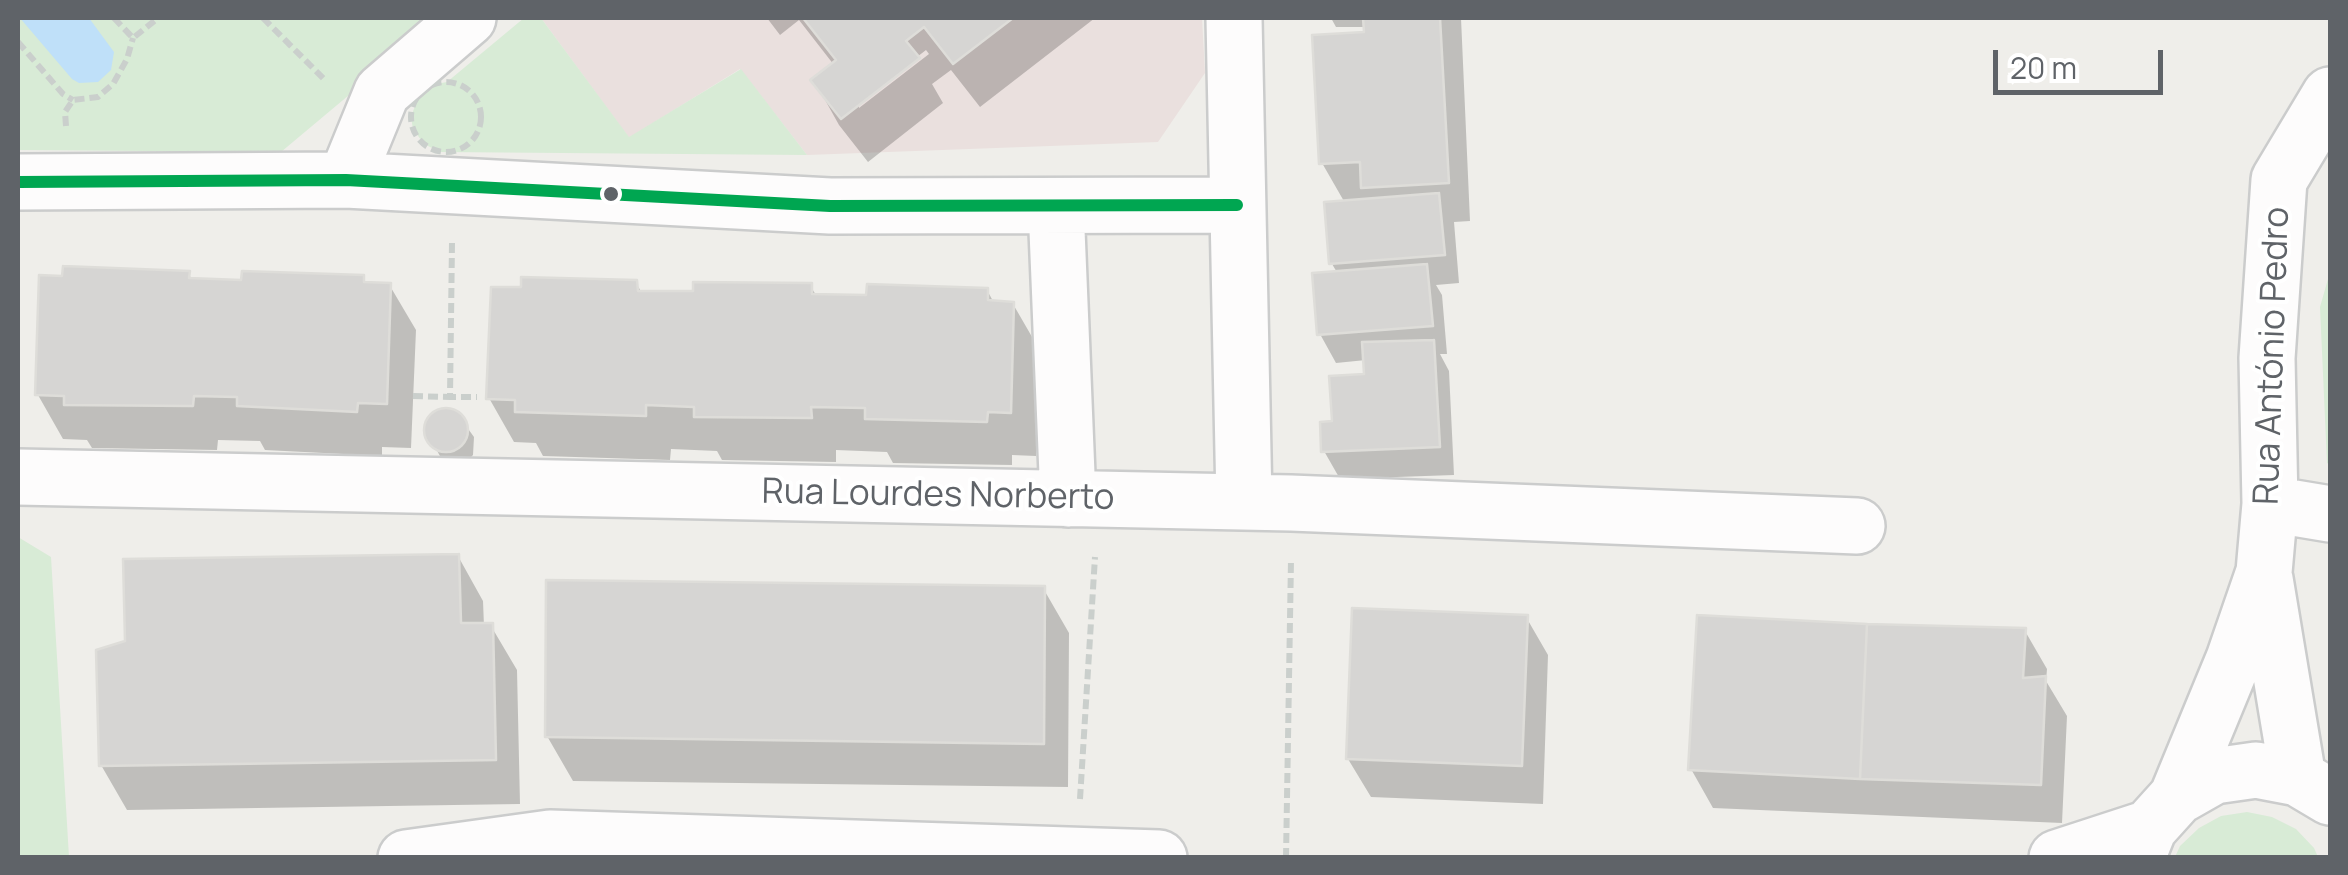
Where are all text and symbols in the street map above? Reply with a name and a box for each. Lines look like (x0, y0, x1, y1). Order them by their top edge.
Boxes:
scale bar (1998, 30, 2168, 92)
text: 20 m (2010, 47, 2077, 88)
unlabelled marker (601, 184, 621, 204)
street label: Rua António Pedro (2247, 206, 2299, 506)
street label: Rua Lourdes Norberto (761, 472, 1115, 520)

